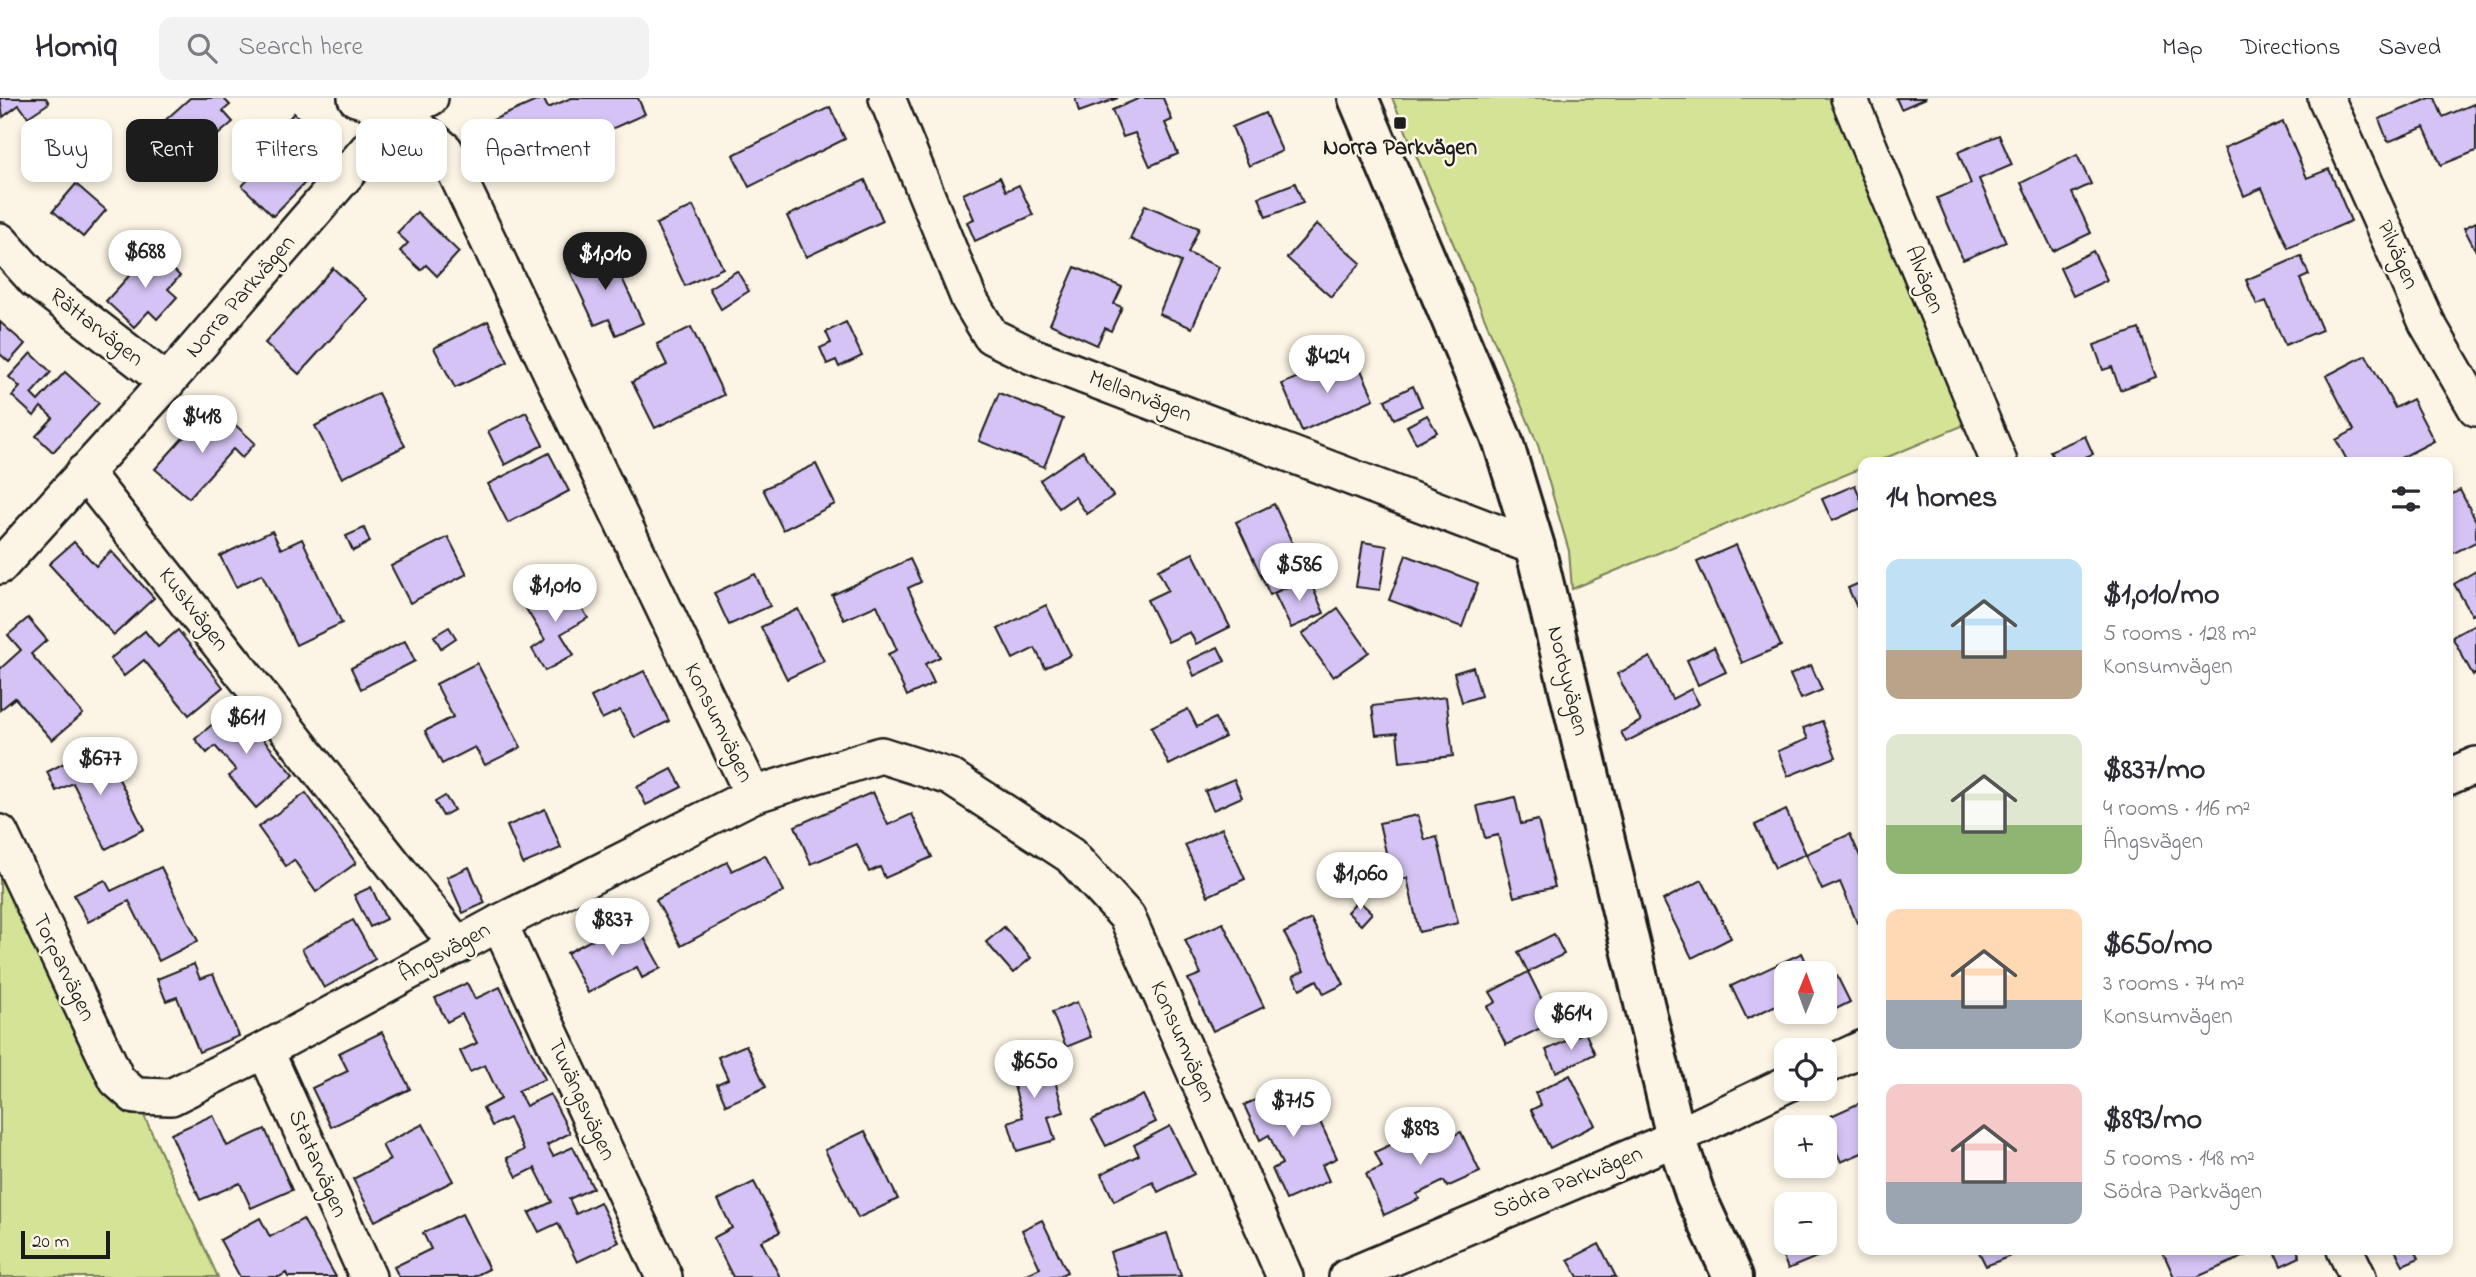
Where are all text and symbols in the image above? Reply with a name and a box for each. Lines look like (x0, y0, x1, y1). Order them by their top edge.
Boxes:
search box (159, 17, 649, 80)
text: Homiq (35, 24, 117, 72)
icon: search (183, 29, 221, 67)
text: Search here (239, 29, 363, 67)
text: Map (2162, 31, 2203, 66)
text: Directions (2241, 31, 2340, 66)
text: Saved (2378, 31, 2441, 66)
marker: Norra Parkvägen (1392, 115, 1408, 131)
chip: Buy (21, 119, 112, 182)
chip: Rent (126, 119, 218, 182)
chip: Filters (232, 119, 342, 182)
chip: New (356, 119, 447, 182)
chip: Apartment (461, 119, 615, 182)
place label: Norra Parkvägen (1323, 132, 1477, 167)
street label: Pilvägen (2366, 215, 2427, 295)
street label: Norra Parkvägen (178, 228, 305, 367)
pin: $688 (104, 230, 186, 290)
pin: $1,010 (548, 232, 662, 292)
text: $688 (124, 236, 166, 269)
text: $1,010 (579, 238, 631, 271)
street label: Alvägen (1895, 241, 1953, 319)
street label: Rättarvägen (41, 281, 150, 376)
pin: $424 (1286, 336, 1368, 395)
text: $424 (1305, 341, 1349, 374)
street label: Mellanvägen (1083, 362, 1196, 433)
pin: $418 (161, 396, 243, 455)
text: $418 (182, 401, 222, 434)
text: 14 homes (1886, 477, 1997, 521)
icon: filters (2387, 480, 2425, 518)
pin: $586 (1258, 544, 1340, 603)
text: $586 (1276, 549, 1322, 582)
street label: Kuskvägen (149, 561, 236, 660)
pin: $1,010 (498, 564, 612, 624)
text: $1,010 (529, 570, 581, 603)
text: $1,010/mo (2103, 574, 2220, 618)
icon: home (1942, 587, 2026, 671)
text: 5 rooms · 128 m² (2103, 618, 2257, 651)
street label: Norbyvägen (1535, 623, 1597, 740)
text: Konsumvägen (2103, 651, 2233, 684)
street label: Konsumvägen (674, 658, 761, 789)
pin: $611 (205, 696, 287, 756)
text: $611 (227, 702, 265, 735)
pin: $677 (59, 738, 141, 797)
text: $677 (79, 743, 122, 776)
text: $837/mo (2103, 749, 2205, 793)
icon: home (1942, 762, 2026, 846)
text: 4 rooms · 116 m² (2103, 793, 2250, 826)
text: Ängsvägen (2103, 826, 2203, 859)
pin: $1,060 (1303, 852, 1417, 912)
text: $1,060 (1332, 858, 1388, 891)
pin: $837 (571, 898, 653, 958)
text: $837 (591, 904, 633, 937)
street label: Torparvägen (22, 909, 103, 1028)
street label: Ängsvägen (393, 914, 497, 993)
text: $650/mo (2103, 924, 2213, 968)
icon: home (1942, 937, 2026, 1021)
north arrow (1774, 961, 1838, 1024)
map controls (1774, 961, 1837, 1255)
text: 3 rooms · 74 m² (2103, 968, 2245, 1001)
street label: Konsumvägen (1140, 976, 1223, 1108)
pin: $614 (1530, 992, 1612, 1052)
text: $614 (1551, 998, 1591, 1031)
text: Konsumvägen (2103, 1001, 2233, 1034)
street label: Tuvängsvägen (537, 1034, 624, 1167)
button: locate (1774, 1038, 1837, 1101)
pin: $650 (993, 1040, 1075, 1100)
text: $650 (1010, 1046, 1058, 1079)
pin: $715 (1252, 1080, 1334, 1139)
text: $715 (1271, 1085, 1315, 1118)
text: $893/mo (2103, 1099, 2202, 1143)
street label: Statarvägen (278, 1105, 355, 1224)
pin: $893 (1379, 1108, 1461, 1167)
icon: home (1942, 1112, 2026, 1196)
text: $893 (1401, 1113, 1439, 1146)
button: + (1774, 1115, 1837, 1178)
street label: Södra Parkvägen (1488, 1138, 1648, 1229)
text: 5 rooms · 148 m² (2103, 1143, 2255, 1176)
text: Södra Parkvägen (2103, 1176, 2262, 1209)
button: − (1774, 1192, 1837, 1255)
scale bar (21, 1228, 110, 1260)
text: 20 m (32, 1229, 69, 1256)

